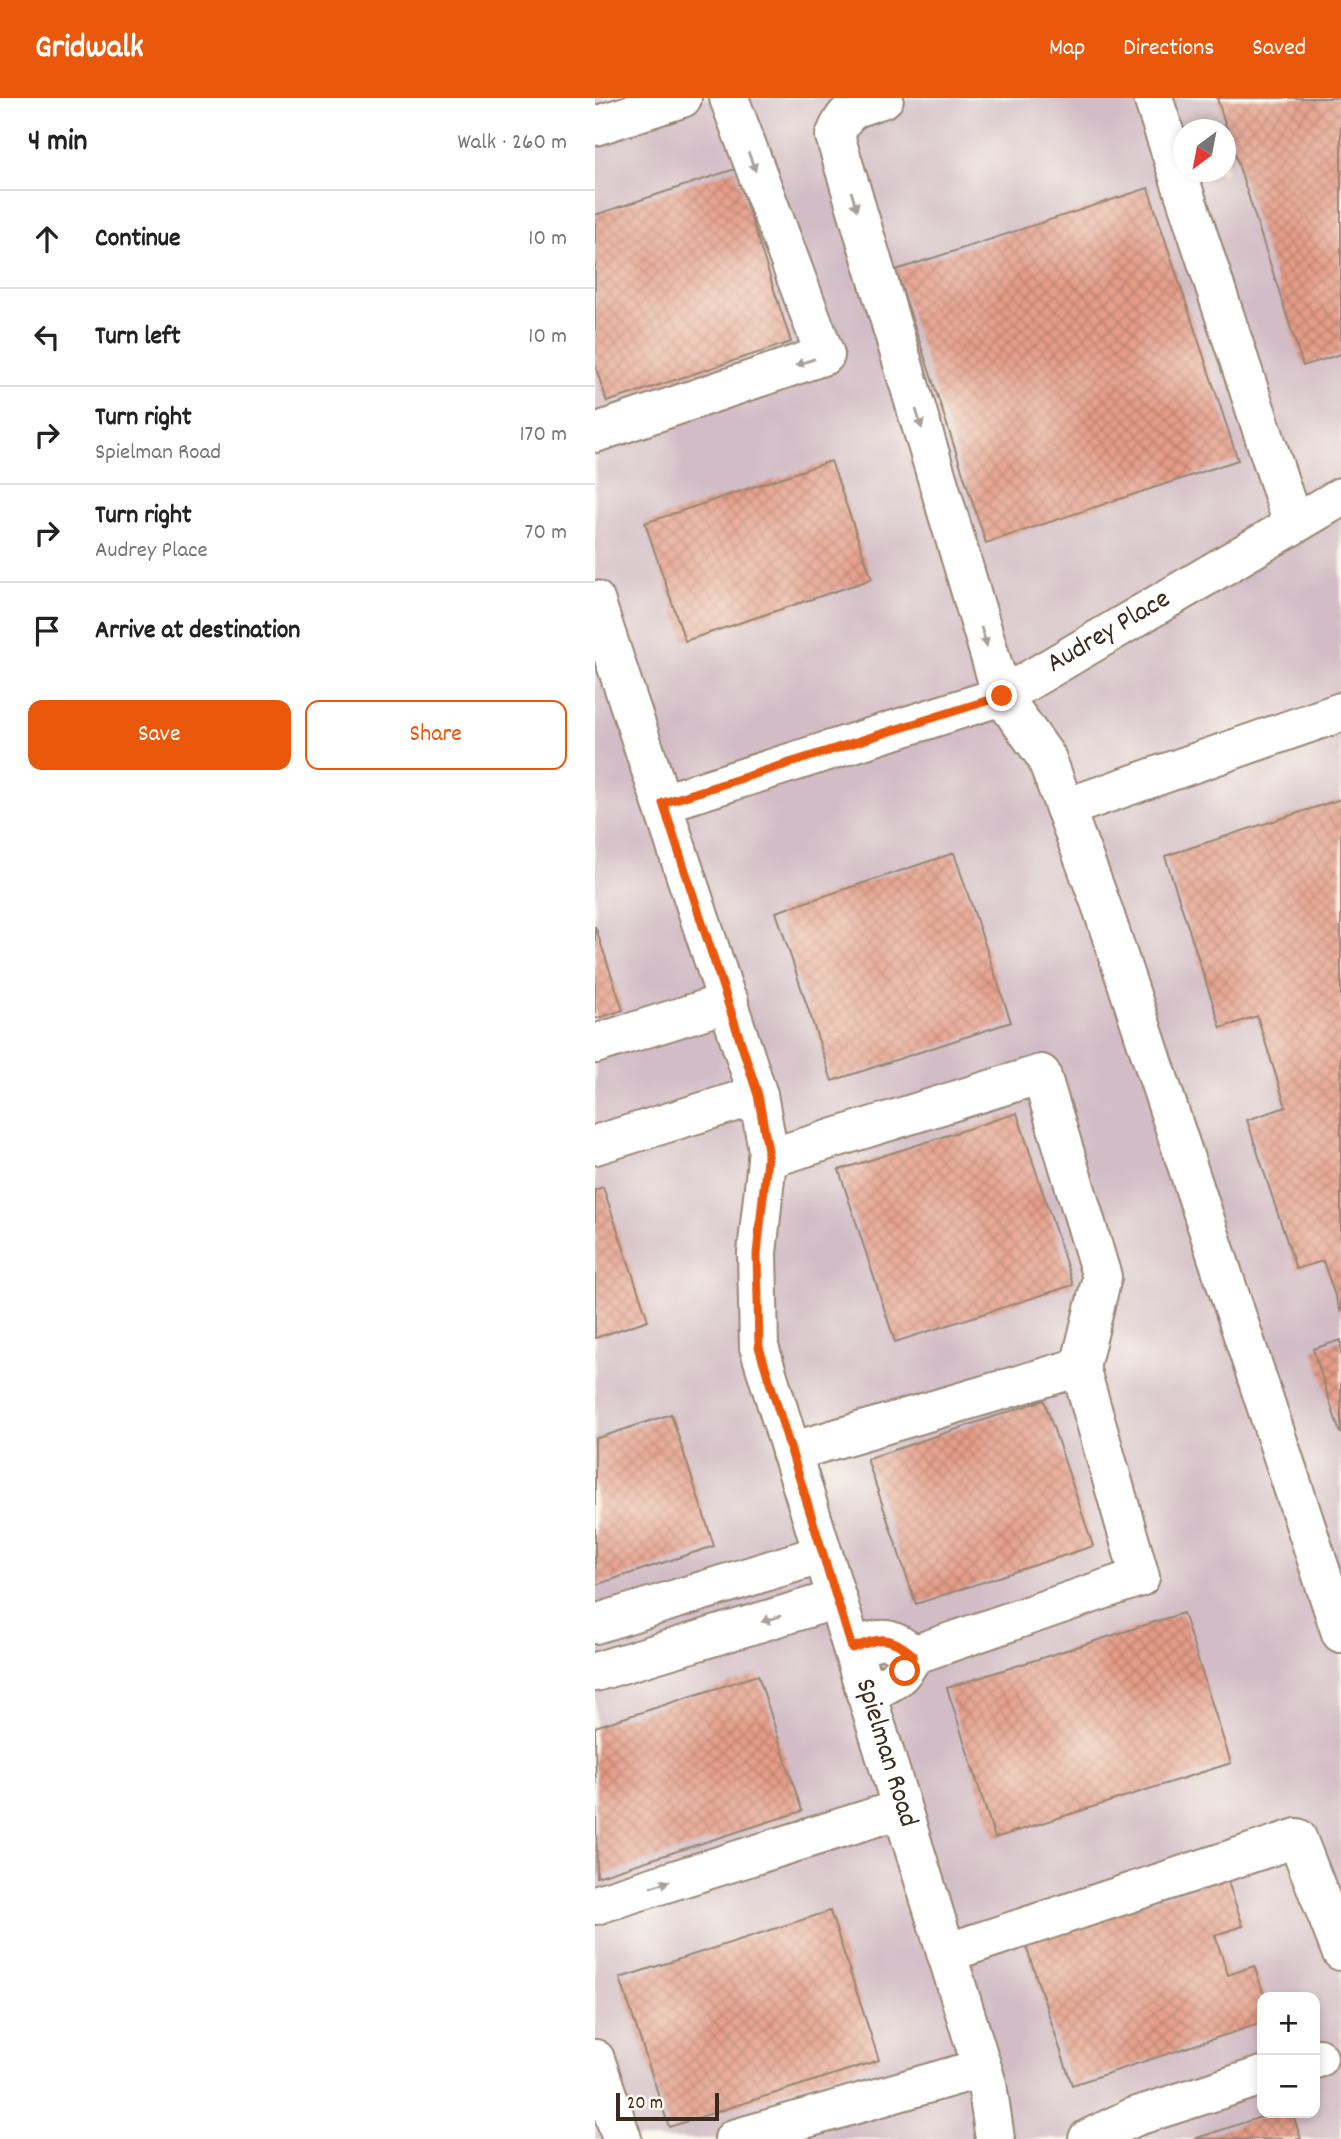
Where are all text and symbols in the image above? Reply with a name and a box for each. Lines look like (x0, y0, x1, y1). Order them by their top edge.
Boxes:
text: Gridwalk (35, 26, 144, 73)
text: Map (1049, 32, 1085, 66)
text: Directions (1123, 32, 1214, 66)
text: Saved (1252, 32, 1306, 66)
north arrow (1173, 119, 1236, 182)
text: 4 min (28, 122, 87, 165)
text: Walk · 260 m (457, 127, 567, 160)
one-way arrow (747, 151, 758, 172)
one-way arrow (850, 191, 860, 212)
icon: ahead (28, 220, 66, 258)
text: Continue (95, 221, 180, 258)
text: 10 m (528, 223, 567, 256)
icon: left (28, 318, 66, 356)
text: Turn left (95, 319, 181, 356)
text: 10 m (528, 321, 567, 354)
one-way arrow (795, 357, 816, 368)
text: Turn right (95, 400, 192, 437)
one-way arrow (915, 409, 925, 430)
icon: right (28, 416, 66, 454)
text: 170 m (520, 419, 567, 452)
text: Spielman Road (95, 437, 221, 470)
text: Turn right (95, 498, 192, 535)
icon: right (28, 514, 66, 552)
text: 70 m (525, 517, 567, 550)
text: Audrey Place (95, 535, 208, 568)
street label: Audrey Place (1040, 581, 1179, 685)
icon: arrive (28, 612, 66, 650)
text: Arrive at destination (95, 613, 300, 650)
one-way arrow (980, 627, 990, 648)
route end (986, 680, 1017, 711)
button: Save (28, 700, 291, 770)
button: Share (305, 700, 567, 770)
one-way arrow (760, 1615, 781, 1625)
route start (889, 1655, 920, 1686)
street label: Spielman Road (843, 1674, 927, 1833)
one-way arrow (650, 1879, 671, 1889)
map controls (1257, 1992, 1320, 2118)
button: + (1257, 1992, 1320, 2055)
button: − (1257, 2055, 1320, 2118)
scale bar (616, 2090, 719, 2122)
text: 20 m (627, 2091, 663, 2118)

